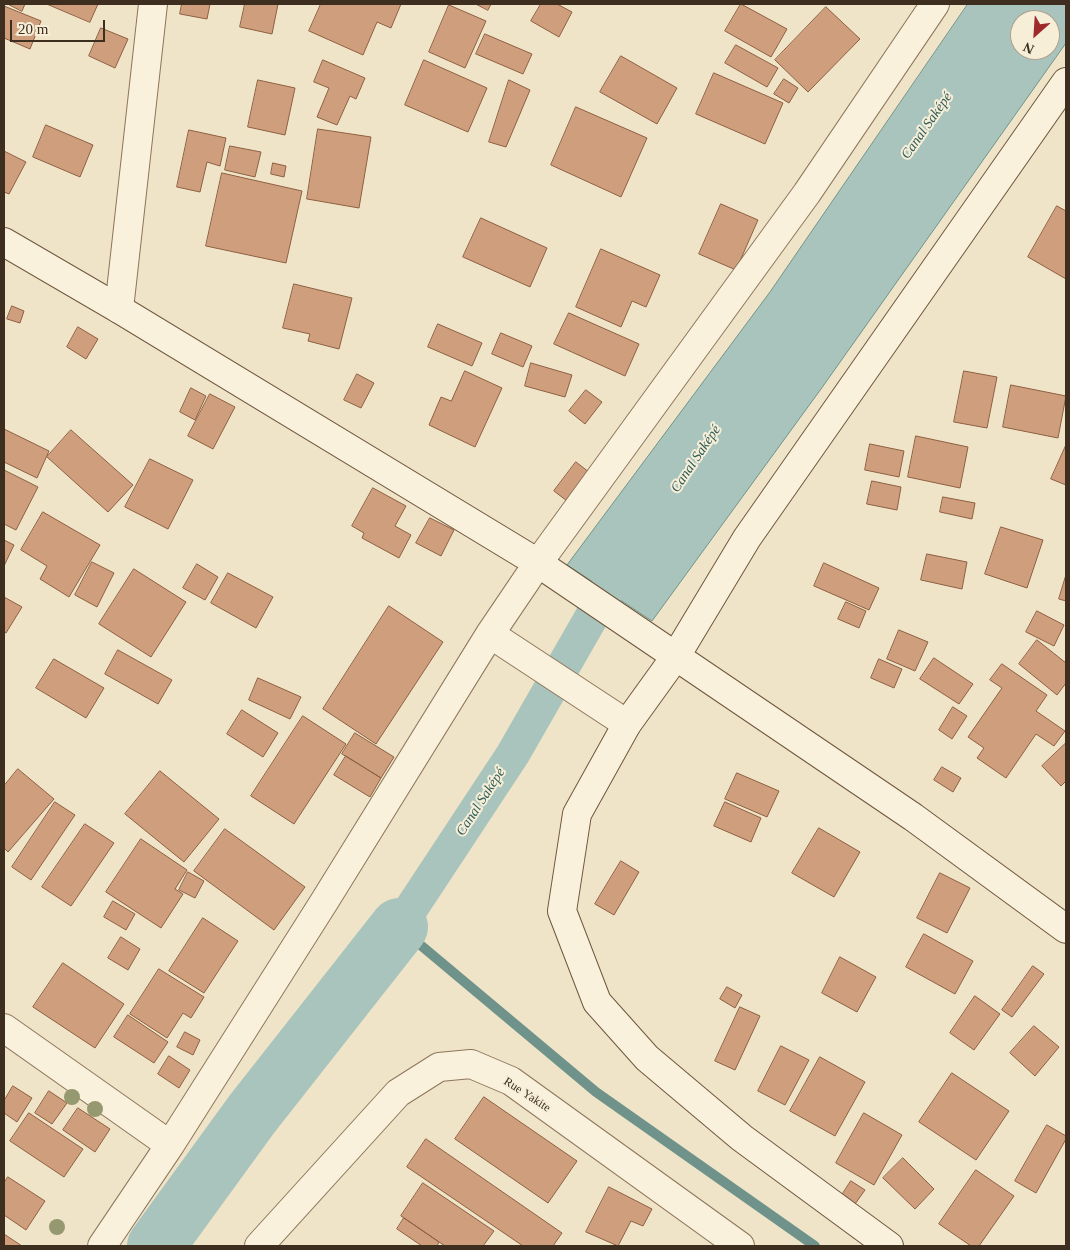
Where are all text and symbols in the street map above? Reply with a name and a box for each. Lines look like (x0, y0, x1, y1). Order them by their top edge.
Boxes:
scale bar (12, 10, 108, 42)
north arrow (1010, 10, 1060, 60)
text: 20 m (18, 21, 48, 37)
text: N (1021, 39, 1036, 57)
water label: Canal Saképé (898, 89, 956, 163)
water label: Canal Saképé (667, 422, 725, 496)
water label: Canal Saképé (453, 765, 509, 839)
street label: Rue Yakite (501, 1074, 553, 1116)

